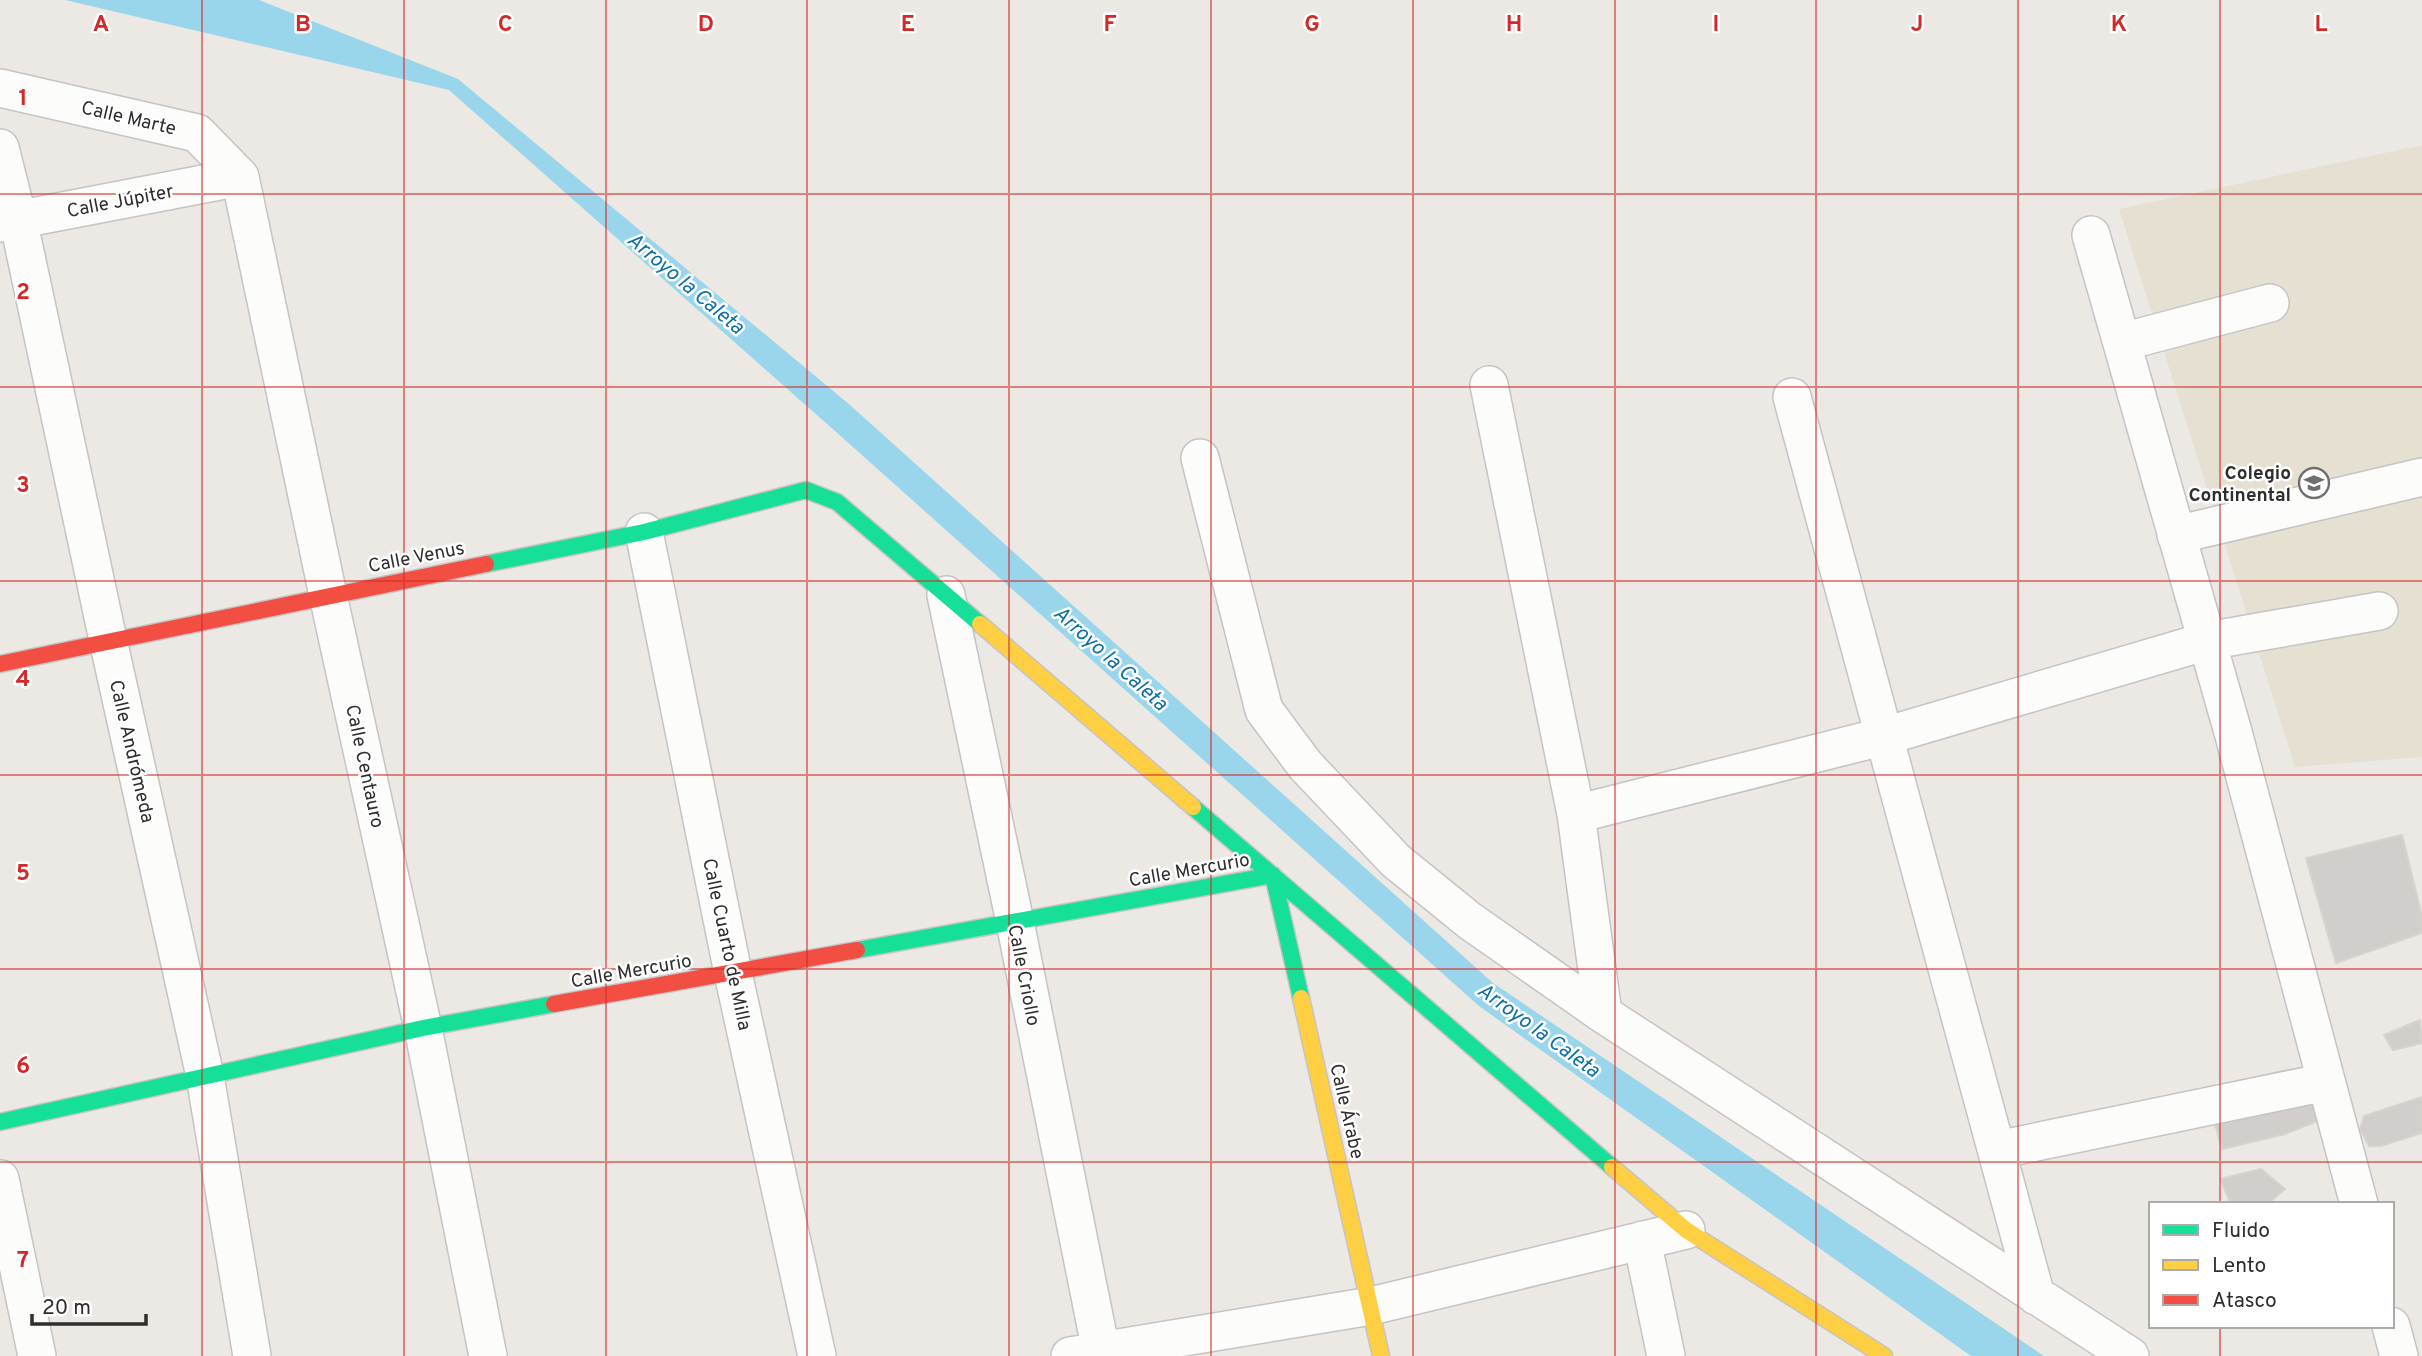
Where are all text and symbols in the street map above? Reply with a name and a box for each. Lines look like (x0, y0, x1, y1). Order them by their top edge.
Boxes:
text: A (93, 11, 109, 40)
text: B (295, 11, 311, 40)
text: C (498, 11, 512, 40)
text: D (698, 11, 714, 40)
text: E (901, 11, 915, 40)
text: F (1103, 11, 1117, 40)
text: G (1304, 11, 1320, 40)
text: H (1506, 11, 1522, 40)
text: I (1713, 11, 1719, 40)
text: J (1911, 11, 1923, 40)
text: K (2111, 11, 2127, 40)
text: L (2314, 11, 2328, 40)
text: 1 (18, 85, 28, 114)
street label: Calle Marte (79, 96, 178, 142)
street label: Calle Júpiter (65, 180, 176, 224)
water label: Arroyo la Caleta (621, 227, 749, 341)
text: 2 (16, 279, 30, 308)
place label: Colegio Continental (2189, 462, 2291, 508)
school or university icon: Colegio Continental (2297, 466, 2331, 500)
text: 3 (16, 472, 30, 501)
street label: Calle Venus (366, 537, 467, 579)
water label: Arroyo la Caleta (1047, 601, 1173, 718)
text: 4 (16, 666, 30, 695)
street label: Calle Andrómeda (103, 678, 159, 825)
street label: Calle Centauro (339, 703, 389, 830)
street label: Calle Mercurio (1127, 849, 1252, 893)
street label: Calle Cuarto de Milla (696, 856, 756, 1033)
text: 5 (16, 860, 30, 889)
street label: Calle Criollo (1001, 923, 1045, 1028)
street label: Calle Mercurio (569, 950, 694, 994)
water label: Arroyo la Caleta (1472, 978, 1605, 1085)
text: 6 (16, 1053, 30, 1082)
street label: Calle Árabe (1323, 1061, 1370, 1162)
legend (2149, 1202, 2394, 1328)
text: Fluido (2212, 1218, 2270, 1245)
text: 7 (17, 1247, 29, 1276)
text: Lento (2212, 1253, 2266, 1280)
scale bar (32, 1282, 145, 1326)
text: Atasco (2212, 1288, 2277, 1315)
text: 20 m (42, 1295, 91, 1322)

